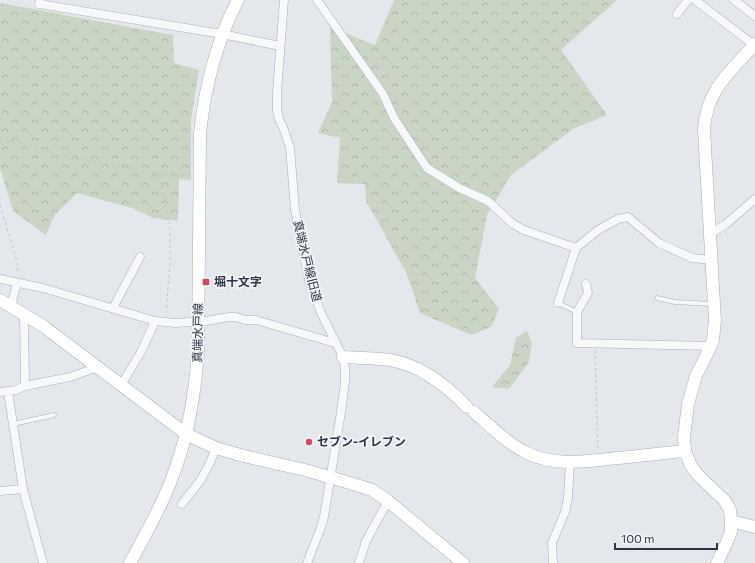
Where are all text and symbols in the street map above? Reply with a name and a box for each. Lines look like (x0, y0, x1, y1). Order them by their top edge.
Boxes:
street label: 真端水戸線旧道 (291, 218, 325, 303)
place label: 堀十文字 (214, 274, 262, 288)
marker: 堀十文字 (201, 277, 211, 287)
street label: 真端水戸線 (189, 303, 205, 363)
place label: セブン-イレブン (317, 434, 406, 448)
marker: セブン-イレブン (304, 437, 314, 447)
scale bar (615, 525, 717, 551)
text: 100 m (621, 531, 655, 545)

